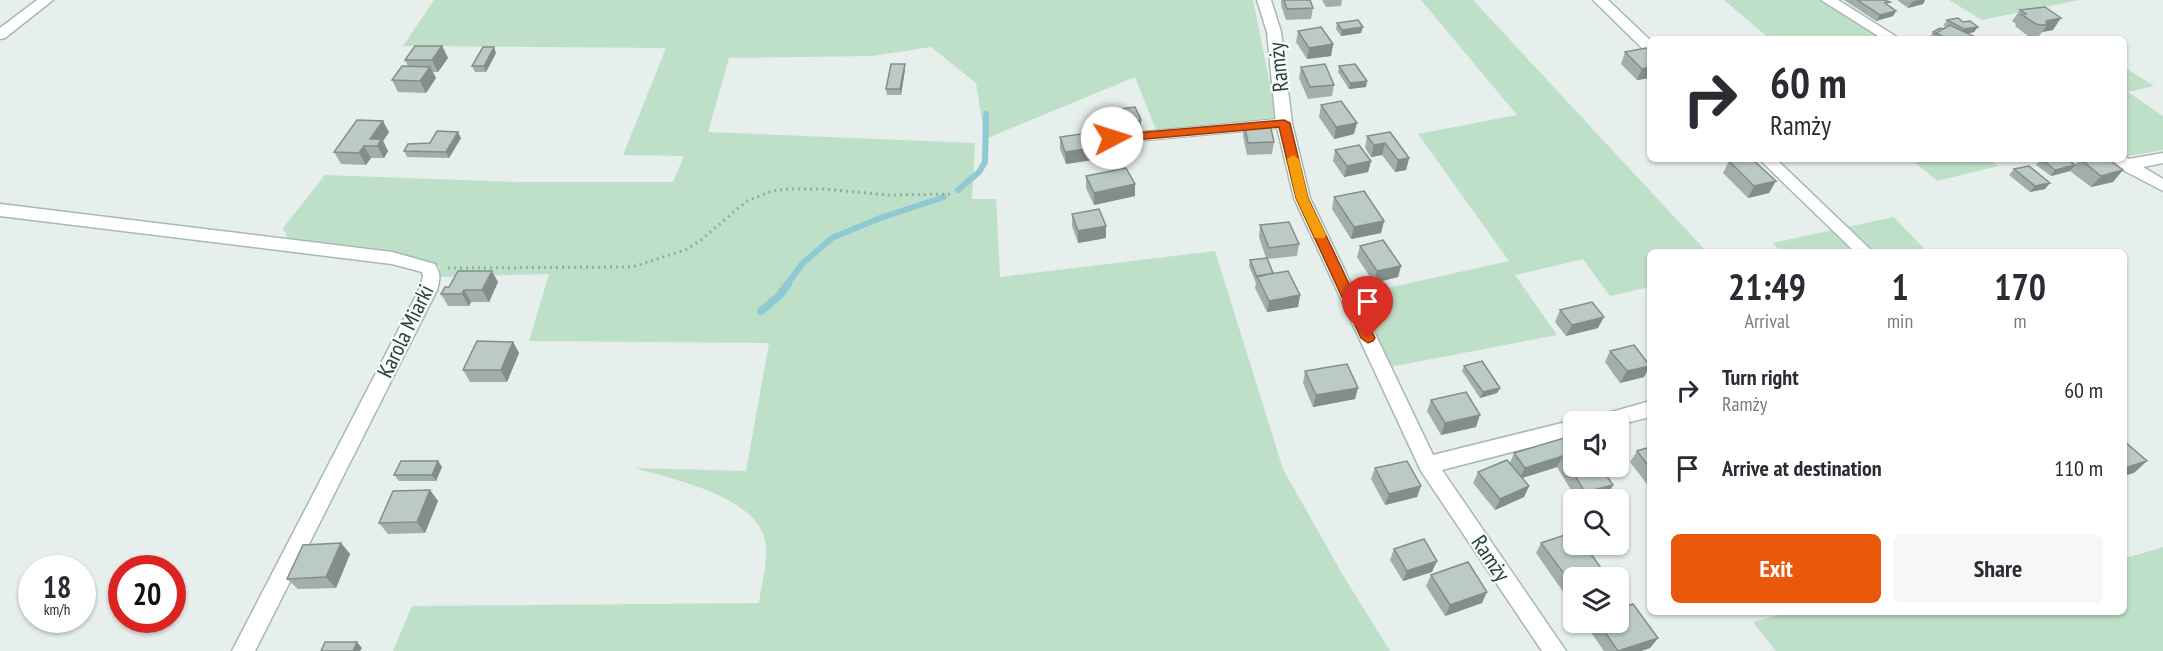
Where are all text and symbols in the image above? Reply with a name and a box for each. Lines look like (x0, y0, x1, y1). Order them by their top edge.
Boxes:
street label: Ramży (1261, 40, 1295, 93)
text: 60 m (1770, 55, 1847, 110)
icon: right (1671, 60, 1749, 138)
position arrow (1080, 106, 1144, 170)
text: Ramży (1770, 108, 1831, 142)
text: 21:49 (1728, 263, 1806, 310)
text: 1 (1891, 263, 1909, 310)
text: 170 (1994, 263, 2046, 310)
pin (1342, 276, 1393, 338)
street label: Karola Miarki (370, 280, 440, 382)
icon: arrive (1351, 285, 1384, 318)
text: Arrival (1744, 308, 1790, 334)
text: min (1887, 308, 1913, 334)
text: m (2014, 308, 2027, 334)
text: Turn right (1722, 363, 1799, 391)
icon: right (1671, 374, 1704, 407)
text: 60 m (2064, 376, 2103, 404)
text: Ramży (1722, 391, 1767, 417)
map controls (1563, 411, 1629, 633)
button: sound (1563, 411, 1629, 477)
icon: arrive (1671, 452, 1704, 485)
text: Arrive at destination (1722, 454, 1882, 482)
text: 110 m (2054, 454, 2103, 482)
button: search (1563, 489, 1629, 555)
street label: Ramży (1465, 530, 1517, 587)
button: Exit (1671, 534, 1881, 603)
button: Share (1893, 534, 2103, 603)
speed limit sign: 20 (108, 555, 186, 633)
text: 18 (43, 567, 71, 606)
button: layers (1563, 567, 1629, 633)
text: km/h (44, 600, 70, 619)

